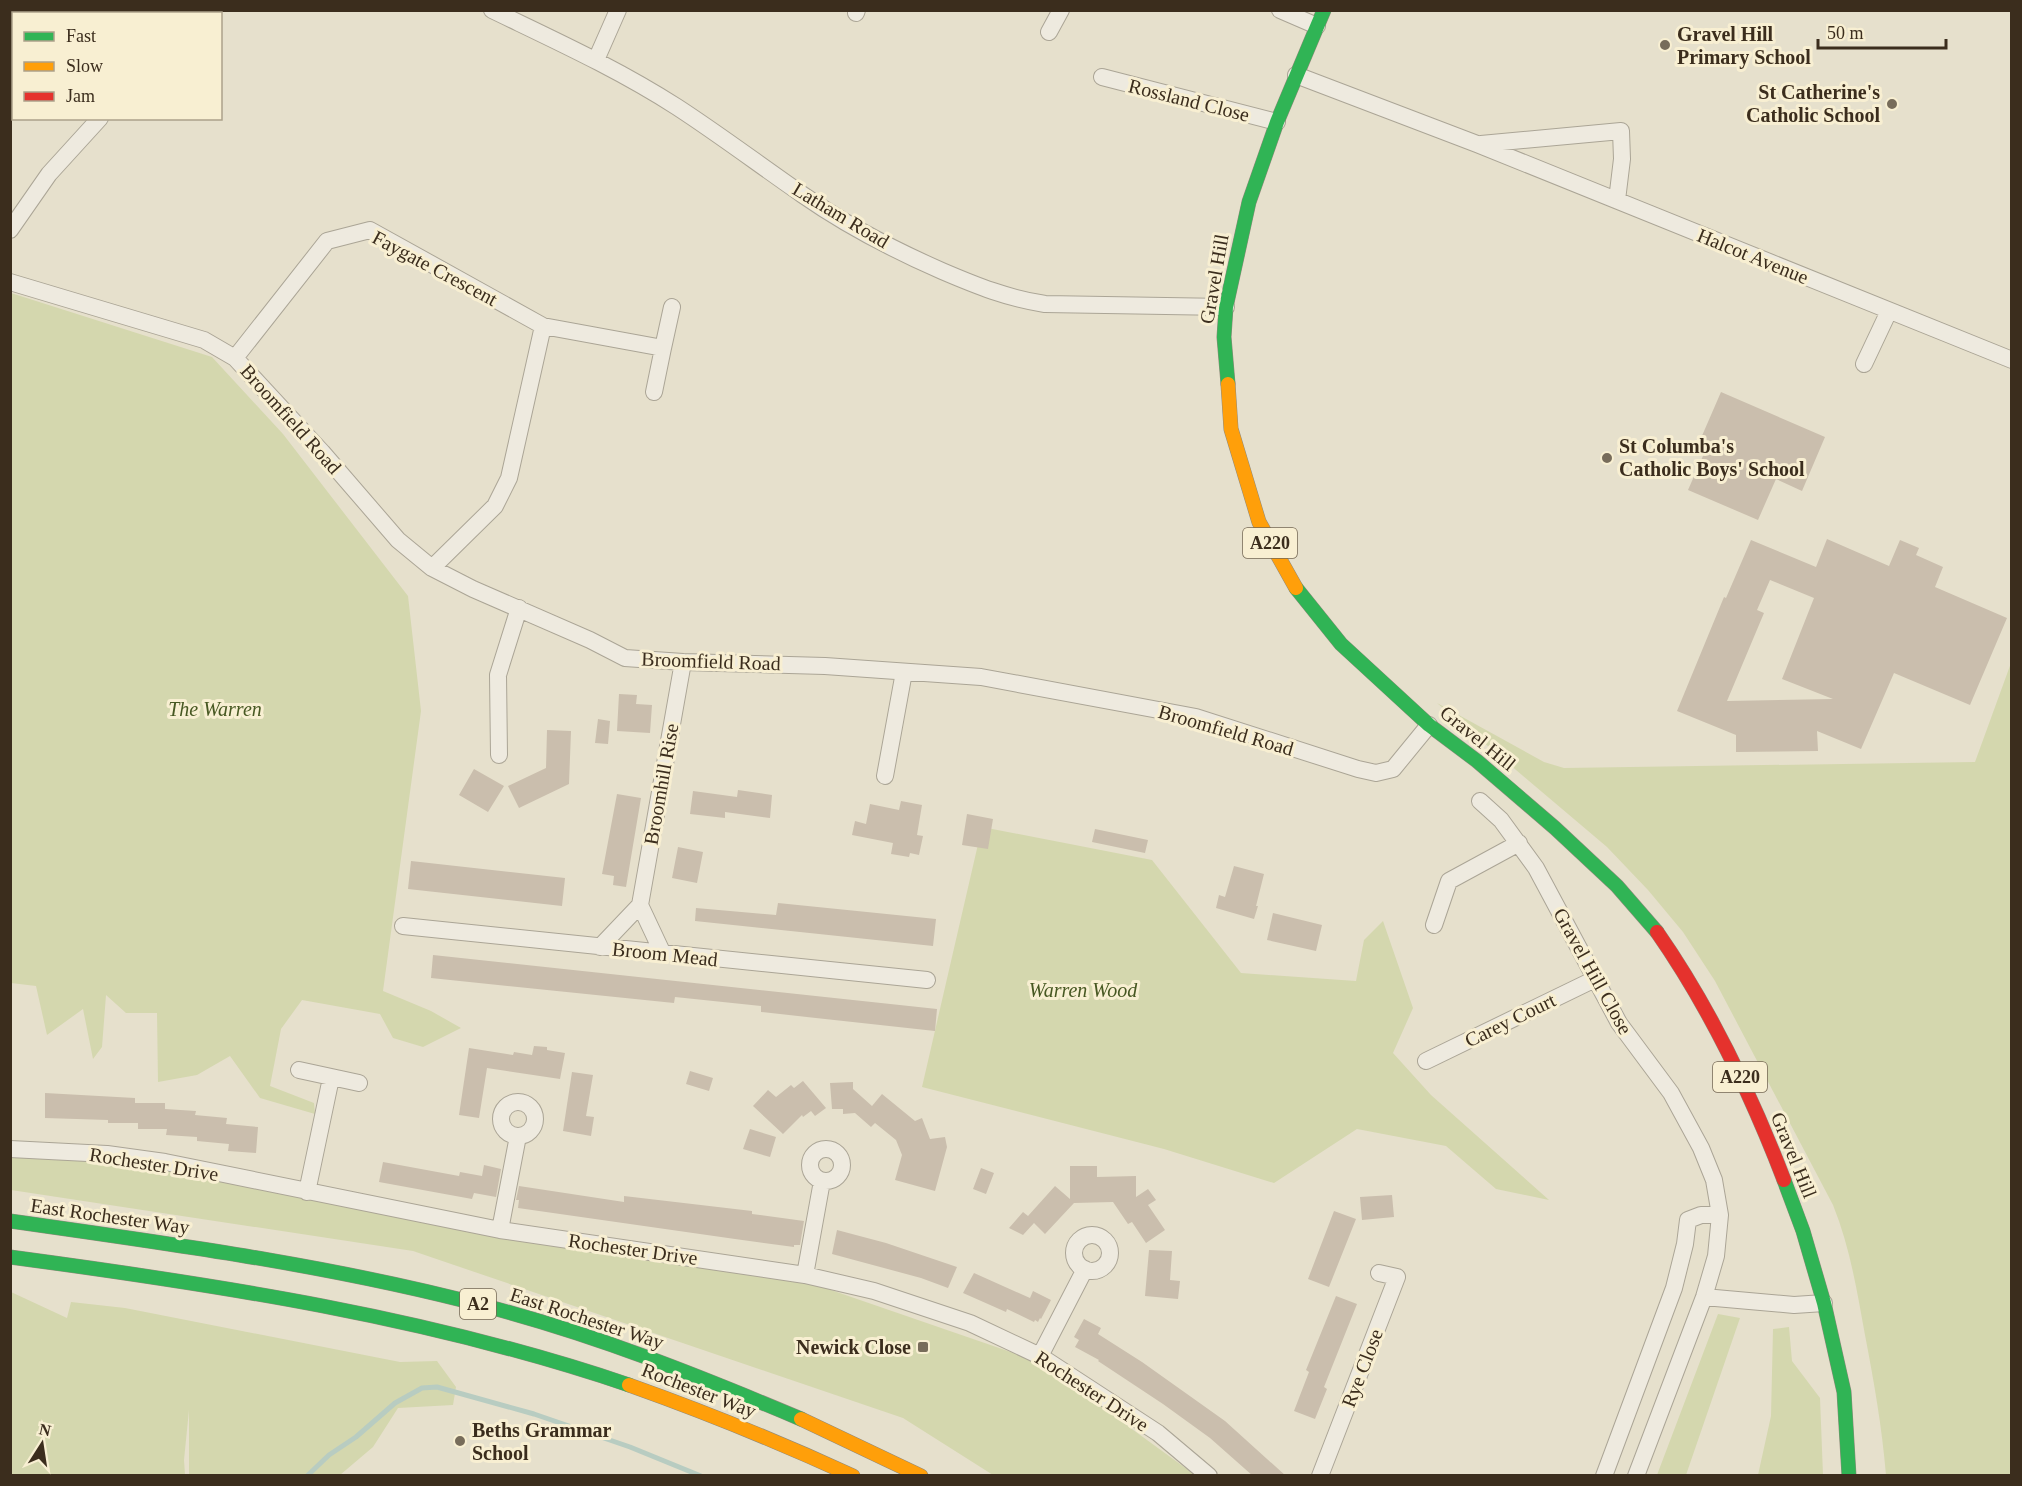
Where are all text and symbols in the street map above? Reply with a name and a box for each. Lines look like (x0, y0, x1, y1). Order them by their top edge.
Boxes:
legend (12, 12, 222, 120)
scale bar (1818, 12, 1946, 50)
place label: Gravel Hill Primary School (1677, 23, 1811, 69)
text: 50 m (1827, 23, 1864, 43)
text: Fast (66, 26, 96, 46)
marker: Gravel Hill Primary School (1658, 38, 1672, 52)
text: Slow (66, 56, 103, 76)
street label: Rossland Close (1126, 74, 1252, 126)
place label: St Catherine's Catholic School (1746, 81, 1880, 126)
text: Jam (66, 86, 95, 106)
marker: St Catherine's Catholic School (1885, 97, 1899, 111)
street label: Latham Road (789, 178, 893, 252)
street label: Halcot Avenue (1694, 224, 1812, 288)
street label: Faygate Crescent (368, 226, 502, 311)
street label: Gravel Hill (1195, 232, 1233, 325)
street label: Broomfield Road (236, 360, 346, 478)
place label: St Columba's Catholic Boys' School (1619, 435, 1805, 481)
marker: St Columba's Catholic Boys' School (1600, 451, 1614, 465)
road number: A220 (1243, 528, 1297, 558)
street label: Broomfield Road (641, 648, 781, 674)
park label: The Warren (168, 698, 262, 720)
street label: Broomfield Road (1156, 700, 1296, 760)
street label: Gravel Hill (1436, 701, 1520, 775)
street label: Broomhill Rise (640, 722, 683, 846)
street label: Gravel Hill Close (1549, 904, 1637, 1038)
street label: Broom Mead (611, 938, 719, 970)
park label: Warren Wood (1029, 979, 1138, 1001)
street label: Carey Court (1461, 988, 1560, 1052)
road number: A220 (1713, 1062, 1767, 1092)
street label: Gravel Hill (1767, 1109, 1821, 1201)
street label: Rochester Drive (88, 1143, 220, 1185)
street label: East Rochester Way (29, 1194, 191, 1239)
street label: Rochester Drive (567, 1229, 699, 1269)
street label: East Rochester Way (507, 1283, 667, 1354)
road number: A2 (460, 1289, 496, 1319)
street label: Rye Close (1337, 1326, 1388, 1411)
place label: Newick Close (796, 1336, 911, 1358)
marker: Newick Close (916, 1340, 930, 1354)
street label: Rochester Drive (1031, 1346, 1153, 1436)
street label: Rochester Way (638, 1358, 759, 1423)
north arrow (12, 1414, 72, 1474)
place label: Beths Grammar School (472, 1419, 612, 1464)
text: N (38, 1420, 53, 1439)
marker: Beths Grammar School (453, 1434, 467, 1448)

